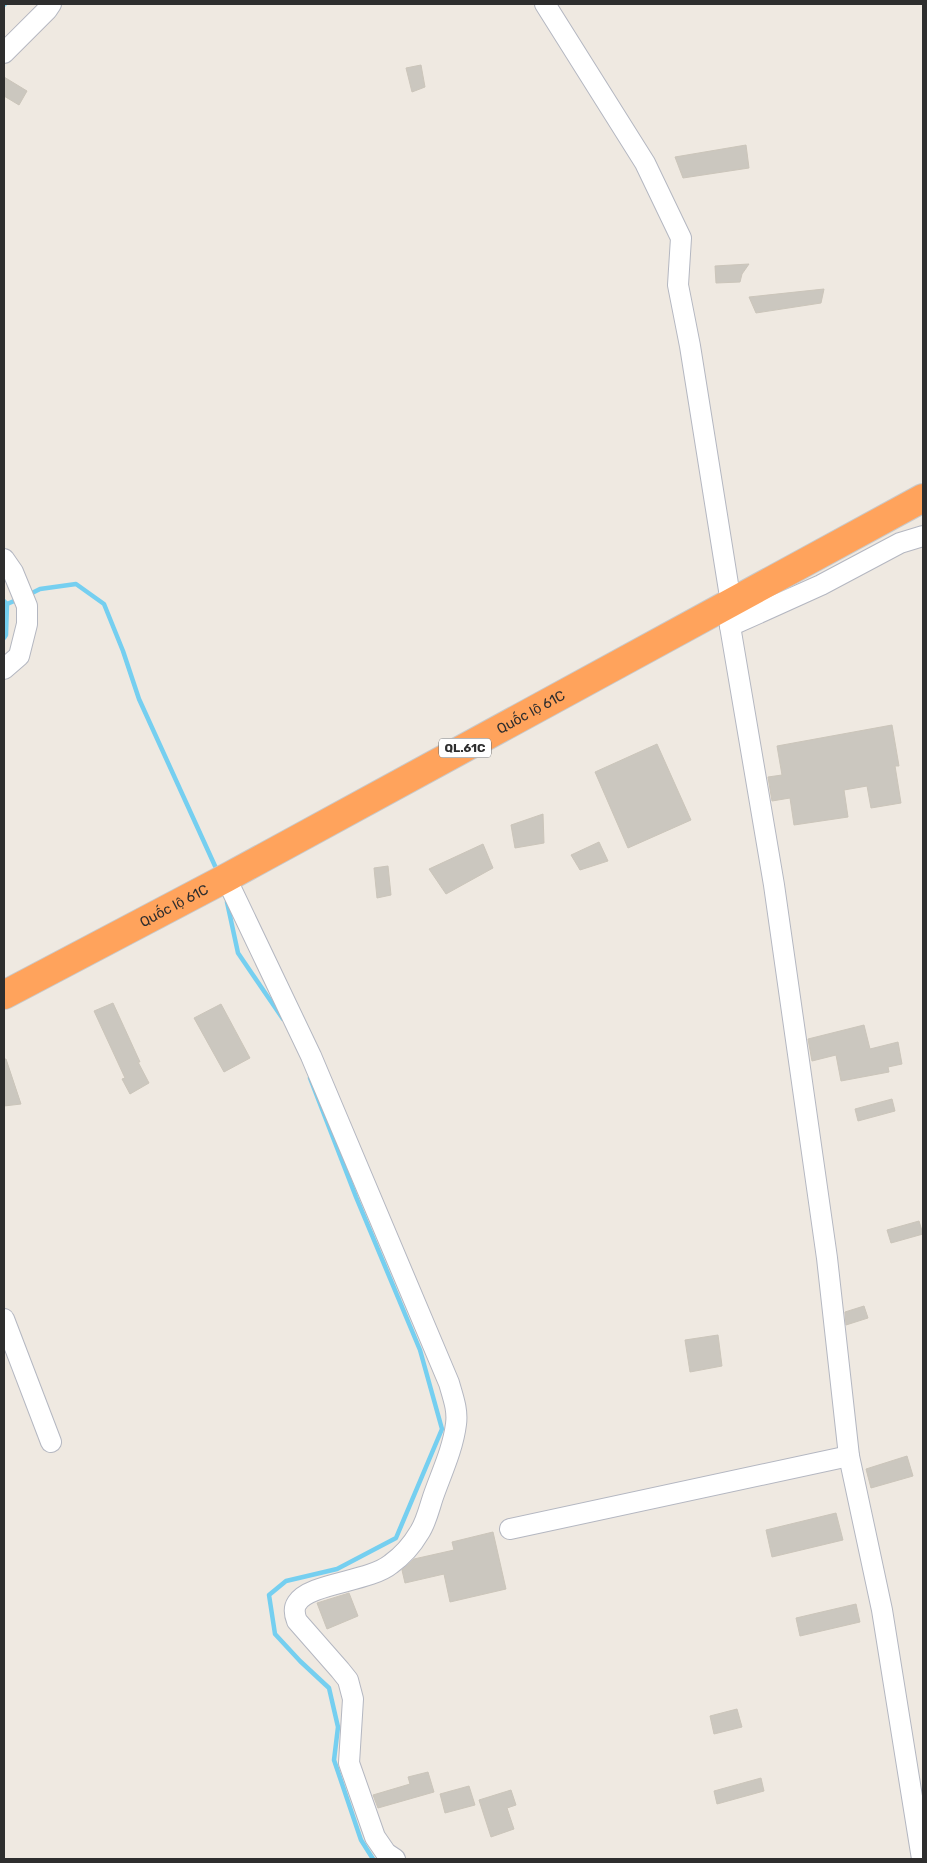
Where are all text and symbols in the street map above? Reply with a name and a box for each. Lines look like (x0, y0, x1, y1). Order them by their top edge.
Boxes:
street label: Quốc lộ 61C (494, 686, 568, 737)
road number: QL.61C (439, 738, 491, 758)
street label: Quốc lộ 61C (137, 880, 211, 931)

